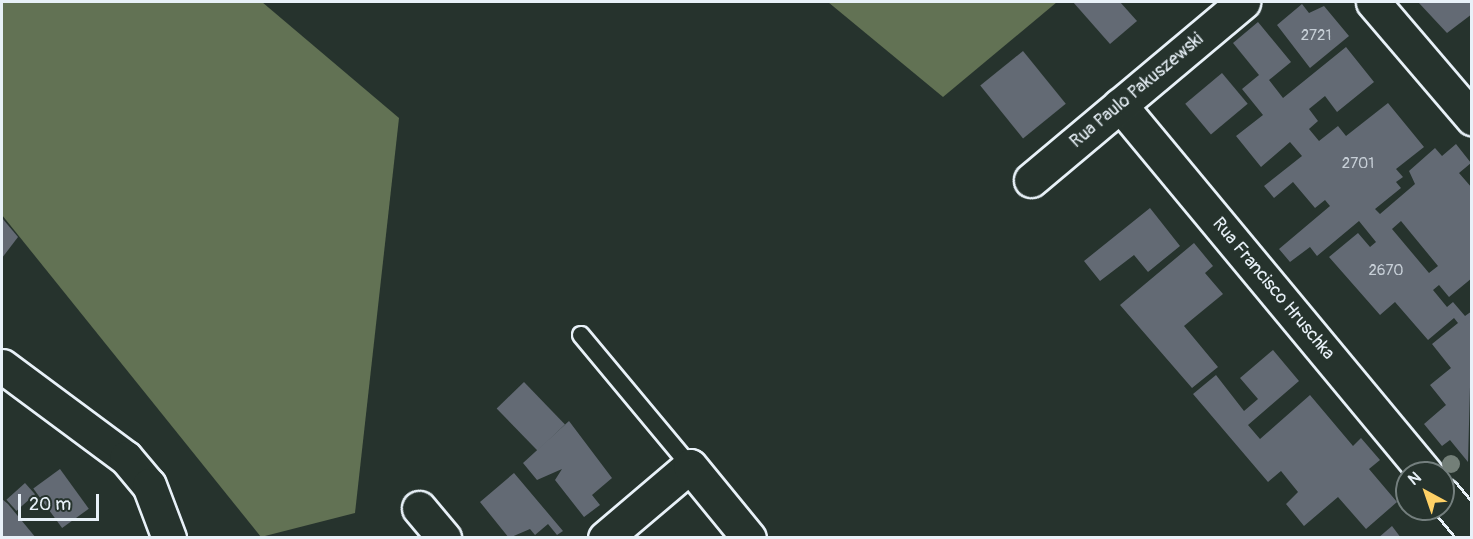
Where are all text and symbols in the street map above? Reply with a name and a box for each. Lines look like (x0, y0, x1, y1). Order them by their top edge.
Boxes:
house number: 2721 (1301, 27, 1331, 45)
street label: Rua Paulo Pakuszewski (1066, 29, 1208, 153)
house number: 2701 (1342, 155, 1374, 173)
street label: Rua Francisco Hruschka (1207, 214, 1339, 364)
house number: 2670 (1368, 262, 1404, 280)
north arrow (1395, 461, 1455, 521)
text: N (1404, 468, 1425, 490)
scale bar (21, 482, 102, 520)
text: 20 m (29, 493, 71, 516)

